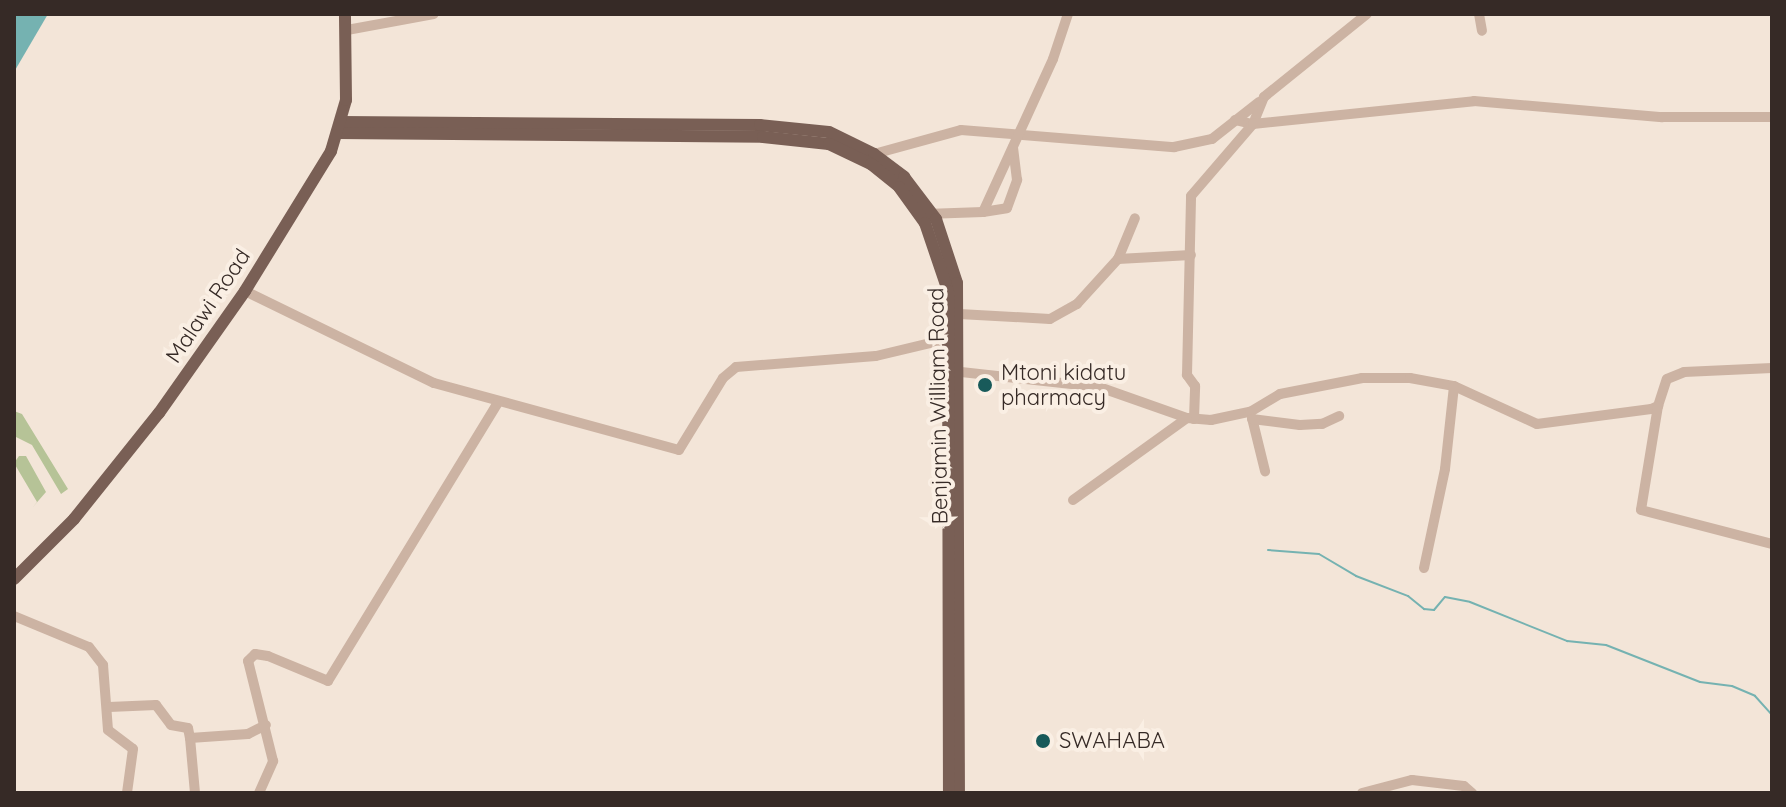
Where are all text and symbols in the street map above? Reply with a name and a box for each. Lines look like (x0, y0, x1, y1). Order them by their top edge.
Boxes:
street label: Malawi Road (160, 244, 256, 368)
street label: Benjamin William Road (923, 287, 953, 525)
place label: Mtoni kidatu pharmacy (1001, 359, 1126, 410)
marker: Mtoni kidatu pharmacy (976, 376, 994, 394)
place label: SWAHABA (1059, 728, 1165, 754)
marker: SWAHABA (1034, 732, 1052, 750)

